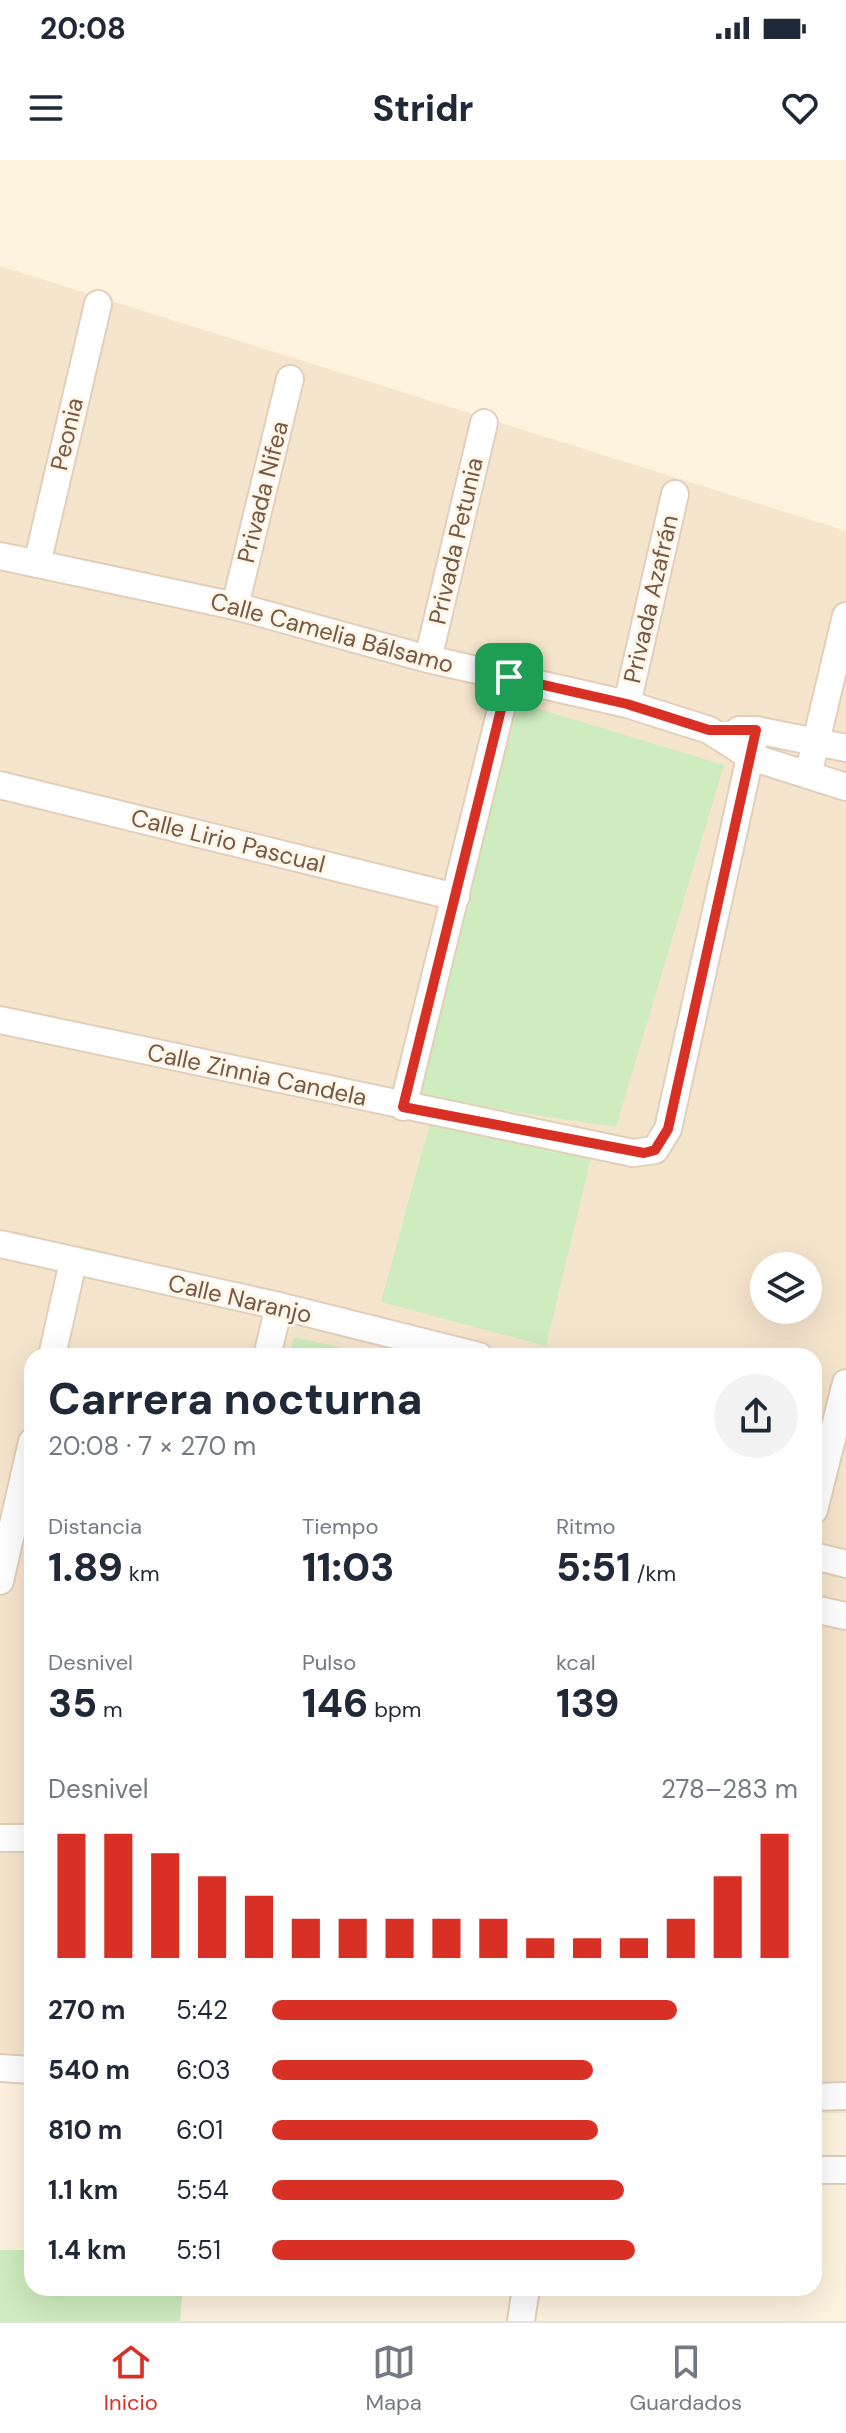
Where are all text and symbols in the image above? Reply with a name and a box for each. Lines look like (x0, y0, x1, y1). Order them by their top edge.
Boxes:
text: 20:08 (40, 9, 126, 48)
text: Stridr (373, 85, 473, 132)
icon: menu (24, 86, 68, 130)
icon: heart (778, 86, 822, 130)
street label: Peonia (43, 395, 90, 473)
street label: Privada Nifea (230, 418, 295, 566)
street label: Privada Petunia (421, 454, 490, 627)
street label: Privada Azafrán (616, 512, 685, 686)
street label: Calle Camelia Bálsamo (207, 585, 457, 680)
pin (475, 643, 543, 711)
icon: arrive (487, 655, 531, 699)
street label: Calle Lirio Pascual (128, 801, 328, 880)
street label: Calle Zinnia Candela (145, 1036, 370, 1113)
map controls (750, 1252, 822, 1324)
button: layers (750, 1252, 822, 1324)
street label: Calle Naranjo (165, 1267, 315, 1330)
text: Carrera nocturna (48, 1370, 422, 1428)
button: share (714, 1374, 798, 1458)
text: 20:08 · 7 × 270 m (48, 1429, 256, 1463)
text: Distancia (48, 1512, 142, 1541)
text: Tiempo (302, 1512, 379, 1541)
text: Ritmo (556, 1512, 616, 1541)
text: 1.89 (48, 1541, 123, 1593)
text: 11:03 (302, 1541, 394, 1593)
text: 5:51 (556, 1541, 631, 1593)
text: km (123, 1559, 160, 1588)
text: /km (631, 1559, 676, 1588)
text: Desnivel (48, 1648, 133, 1677)
text: Pulso (302, 1648, 356, 1677)
text: kcal (556, 1648, 596, 1677)
text: 35 (48, 1677, 97, 1729)
text: 146 (302, 1677, 368, 1729)
text: 139 (556, 1677, 619, 1729)
text: m (97, 1695, 123, 1724)
text: bpm (368, 1695, 421, 1724)
text: Desnivel (48, 1772, 149, 1806)
text: 278–283 m (661, 1772, 798, 1806)
text: 270 m (48, 1993, 126, 2027)
text: 5:42 (176, 1993, 228, 2027)
text: 540 m (48, 2053, 130, 2087)
text: 6:03 (176, 2053, 231, 2087)
text: 810 m (48, 2113, 122, 2147)
text: 6:01 (176, 2113, 223, 2147)
text: 1.1 km (48, 2173, 118, 2207)
text: 5:54 (176, 2173, 229, 2207)
text: 1.4 km (48, 2233, 127, 2267)
text: 5:51 (176, 2233, 221, 2267)
tab: Inicio (104, 2340, 158, 2417)
tab: Mapa (366, 2340, 422, 2417)
tab: Guardados (629, 2340, 742, 2417)

